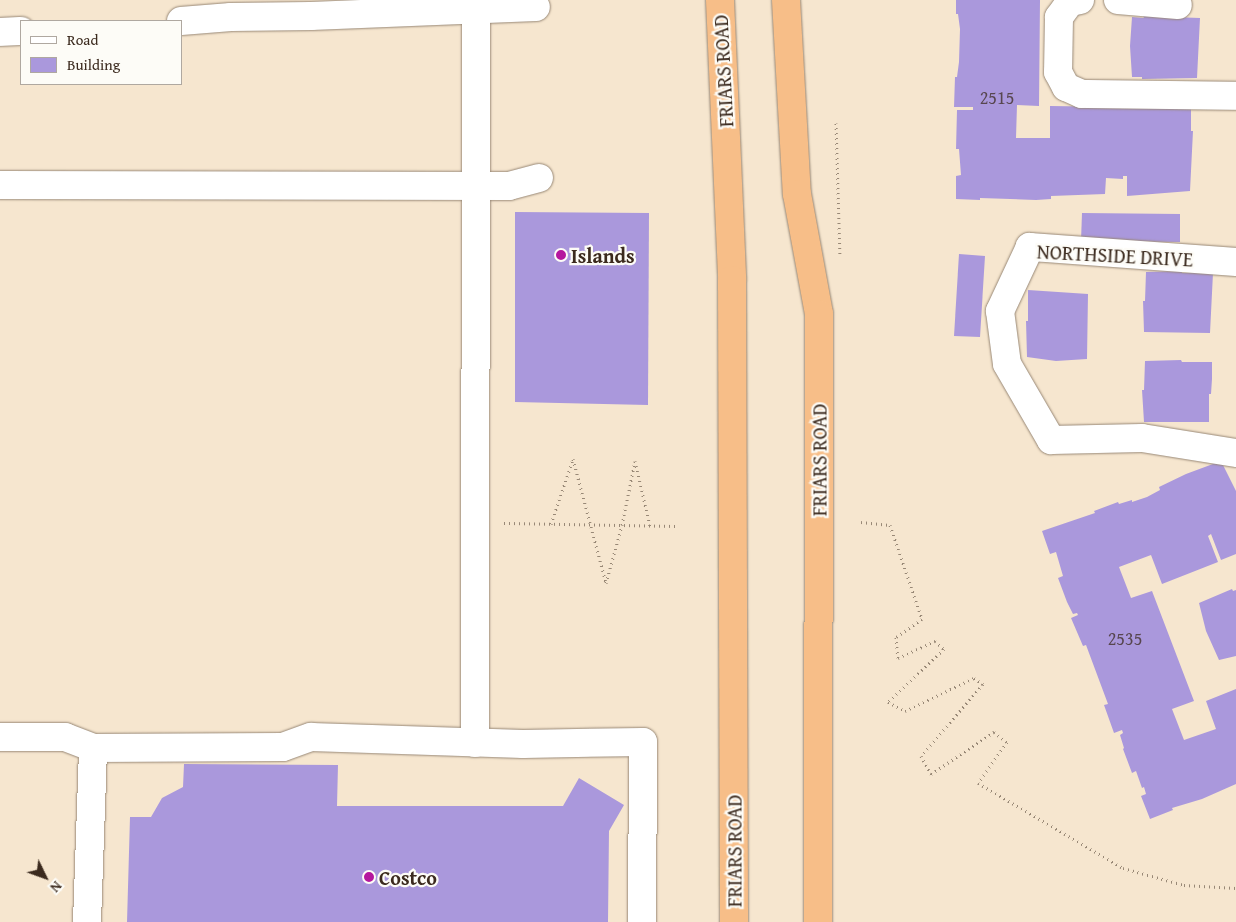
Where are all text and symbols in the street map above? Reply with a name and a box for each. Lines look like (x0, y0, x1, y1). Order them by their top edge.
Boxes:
street label: FRIARS ROAD (708, 14, 738, 128)
legend (20, 20, 182, 85)
text: Road (67, 29, 98, 50)
text: Building (67, 54, 120, 75)
house number: 2515 (980, 87, 1014, 109)
street label: NORTHSIDE DRIVE (1036, 239, 1194, 271)
place label: Islands (571, 243, 635, 267)
marker: Islands (555, 249, 567, 261)
street label: FRIARS ROAD (807, 404, 831, 516)
house number: 2535 (1108, 628, 1142, 650)
street label: FRIARS ROAD (722, 795, 746, 907)
north arrow (20, 852, 70, 902)
place label: Costco (379, 865, 437, 889)
marker: Costco (363, 871, 375, 883)
text: N (46, 877, 67, 897)

